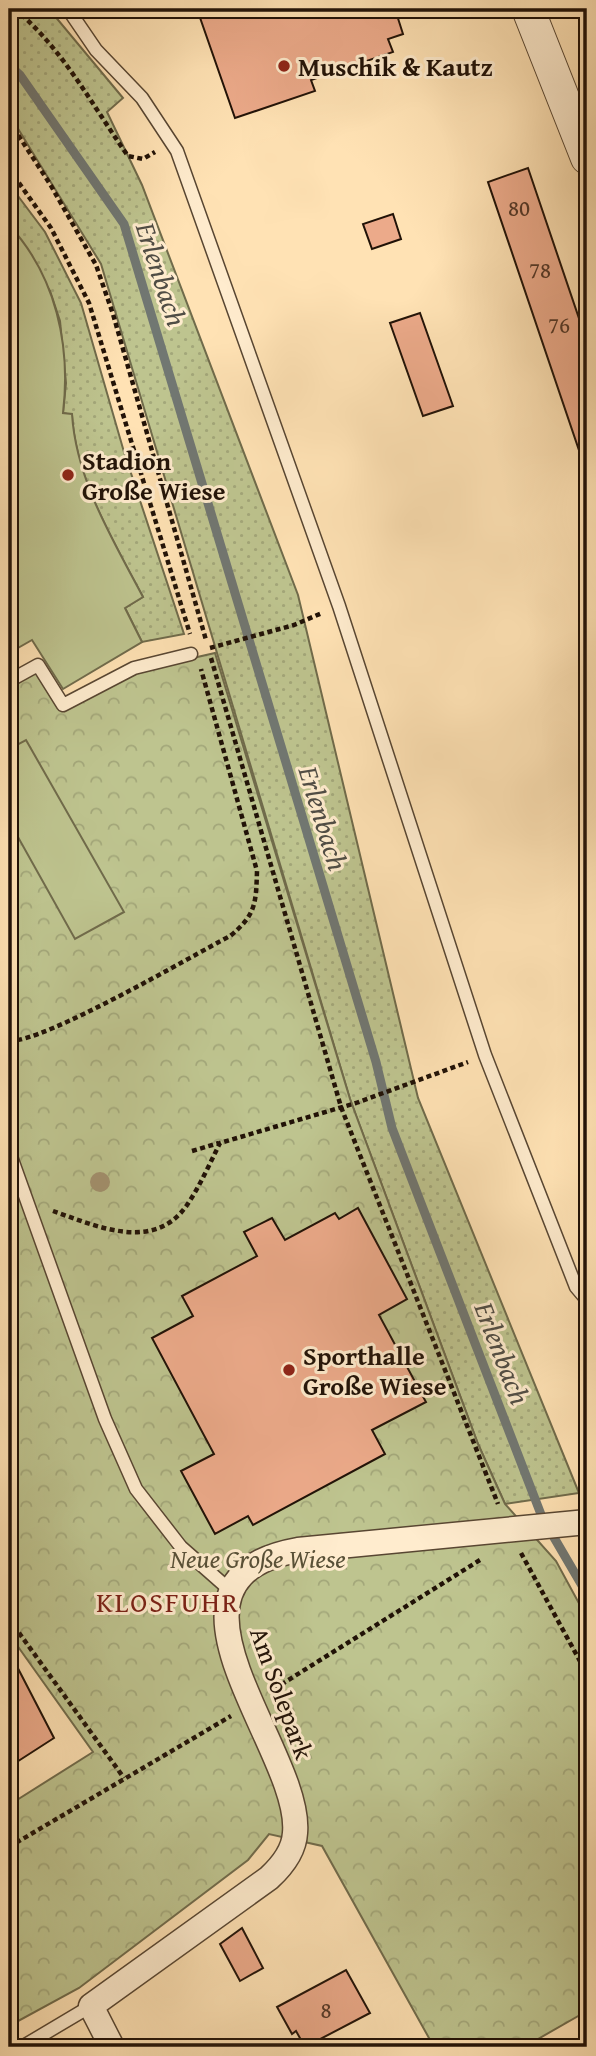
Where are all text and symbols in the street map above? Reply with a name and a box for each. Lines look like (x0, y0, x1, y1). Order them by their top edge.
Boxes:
place label: Muschik & Kautz (298, 47, 493, 86)
marker: Muschik & Kautz (276, 58, 292, 74)
house number: 80 (508, 191, 530, 224)
water label: Erlenbach (126, 216, 198, 331)
house number: 78 (529, 253, 551, 286)
house number: 76 (548, 308, 570, 341)
place label: Stadion Große Wiese (82, 441, 226, 510)
marker: Stadion Große Wiese (60, 467, 76, 483)
water label: Erlenbach (288, 760, 359, 875)
water label: Erlenbach (464, 1295, 541, 1410)
place label: Sporthalle Große Wiese (303, 1336, 447, 1405)
marker: Sporthalle Große Wiese (281, 1362, 297, 1378)
park label: Neue Große Wiese (169, 1539, 346, 1578)
district label: KLOSFUHR (96, 1581, 240, 1622)
street label: Am Solepark (240, 1621, 324, 1765)
house number: 8 (320, 1993, 332, 2026)

